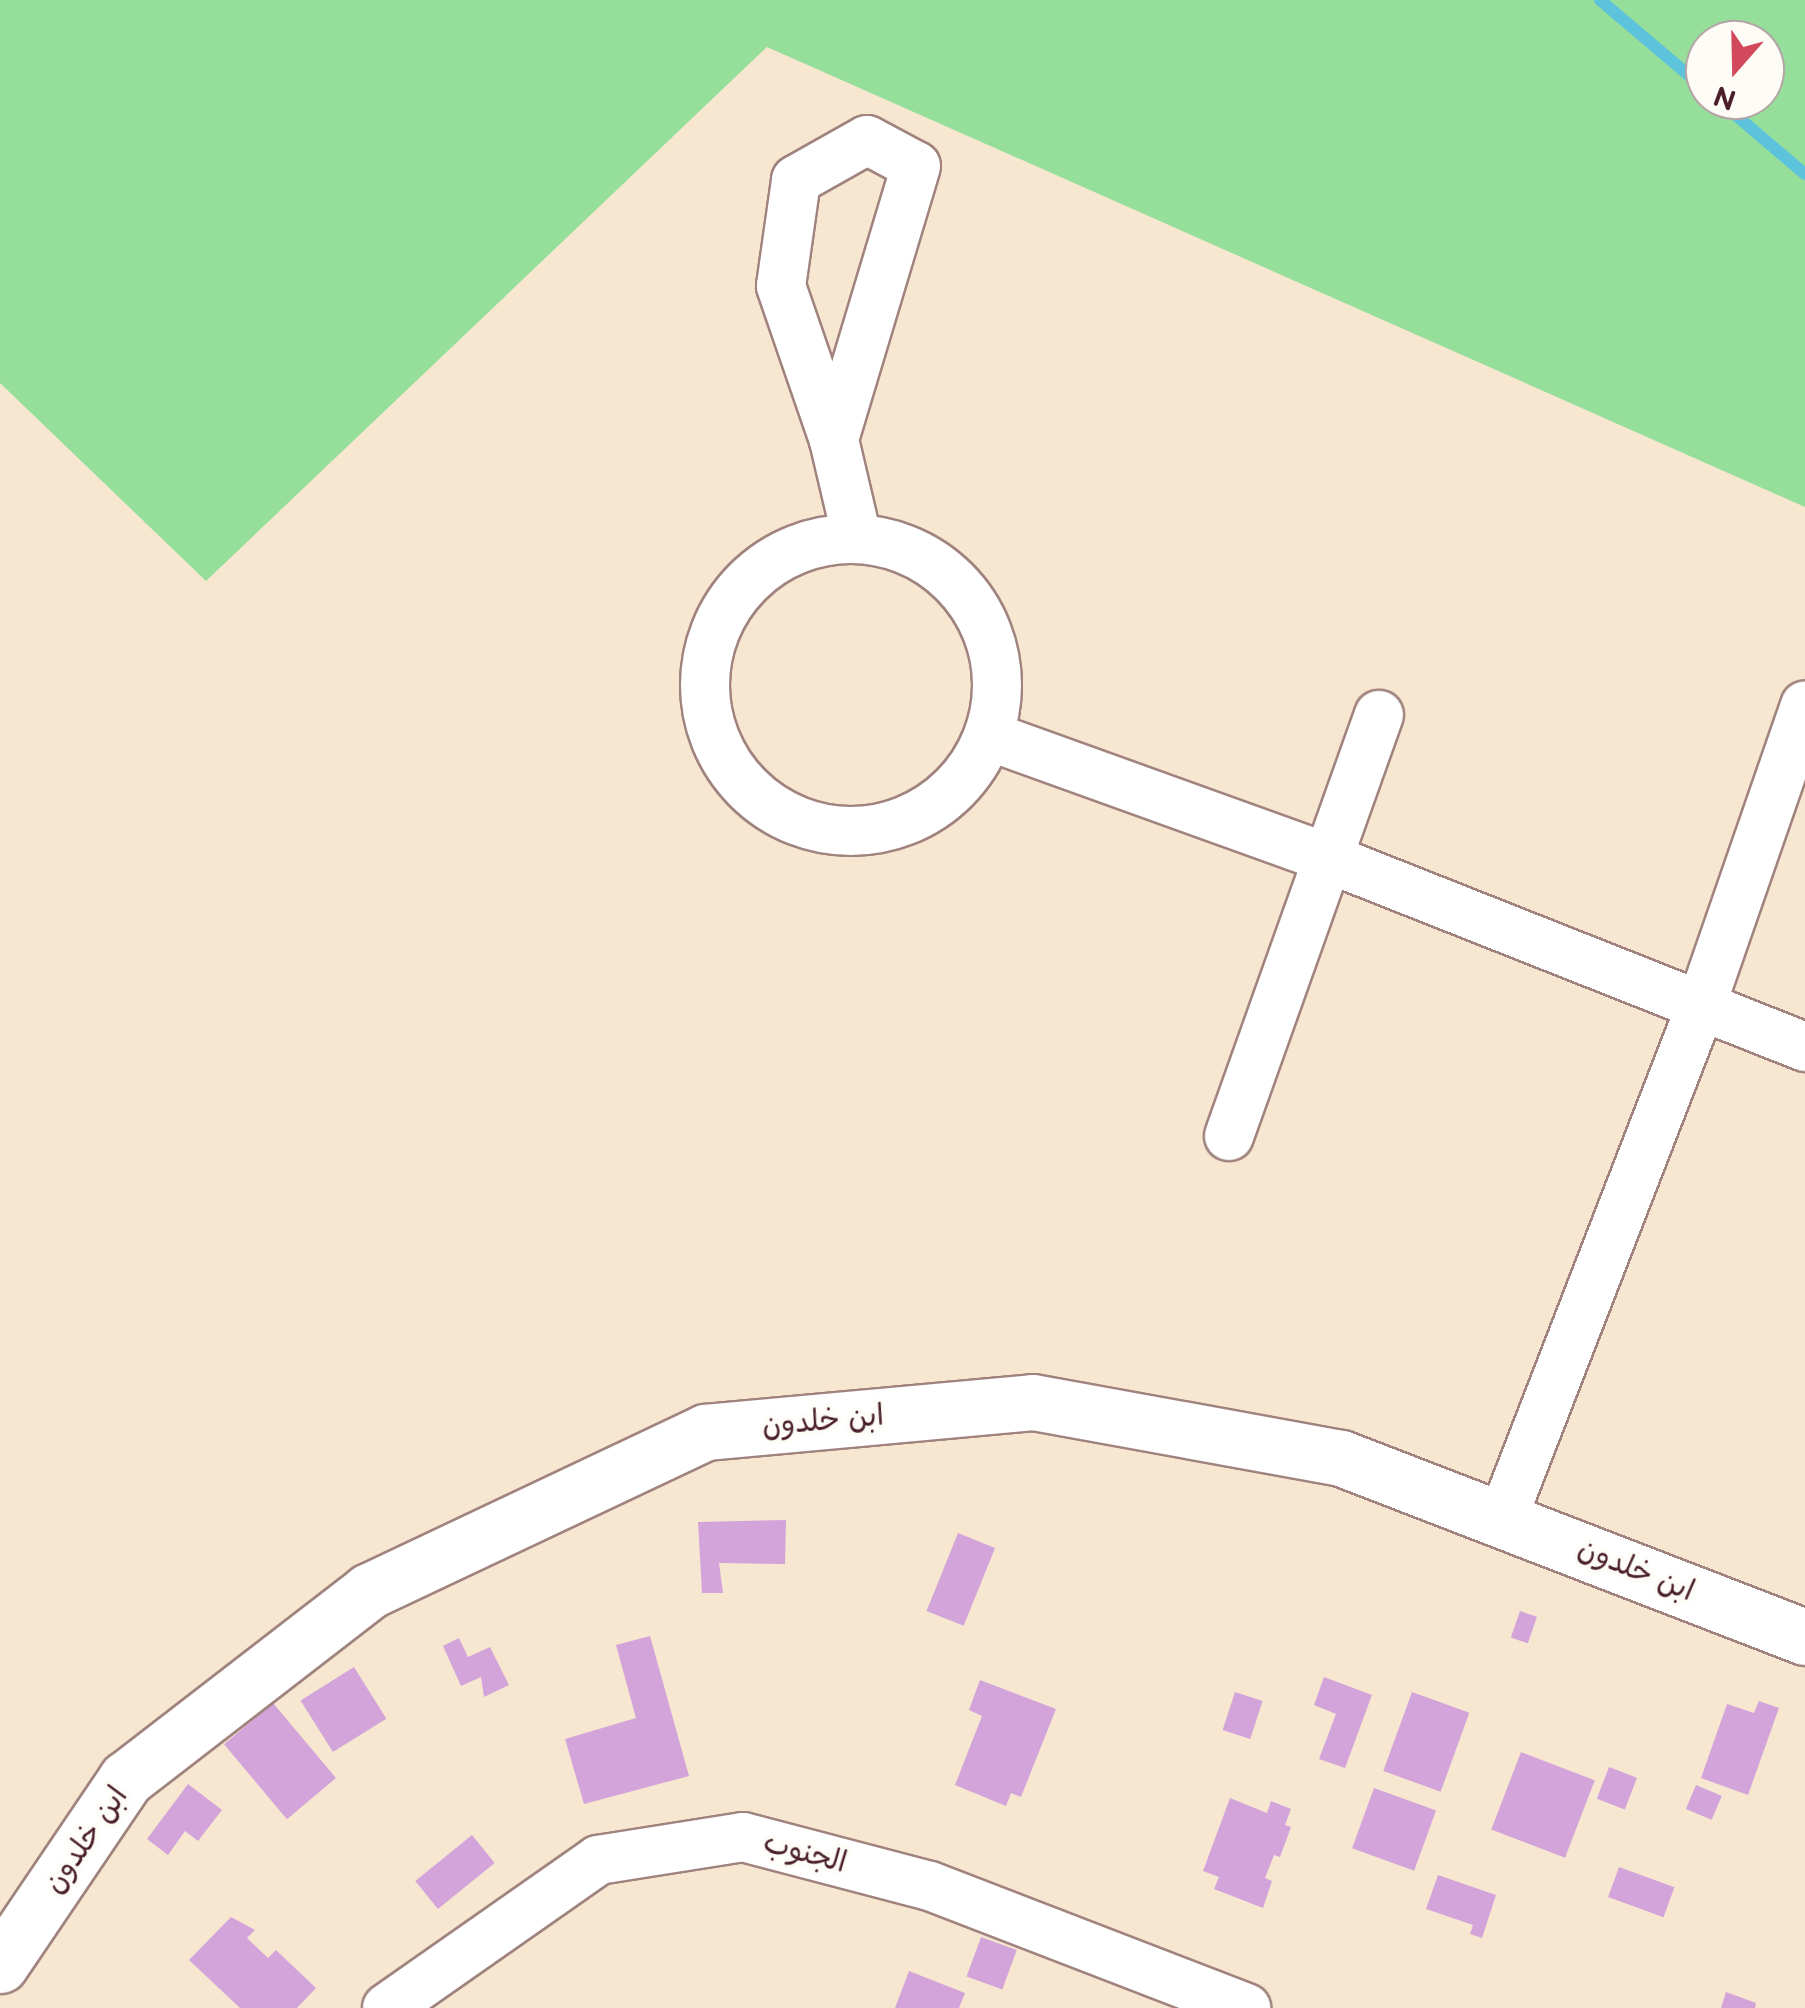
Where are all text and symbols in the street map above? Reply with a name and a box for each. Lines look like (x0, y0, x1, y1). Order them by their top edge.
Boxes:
north arrow (1685, 20, 1785, 120)
text: N (1710, 78, 1741, 116)
street label: ابن خلدون (761, 1398, 885, 1444)
street label: ابن خلدون (1573, 1530, 1699, 1610)
street label: ابن خلدون (36, 1780, 136, 1900)
street label: الجنوب (759, 1825, 851, 1881)

